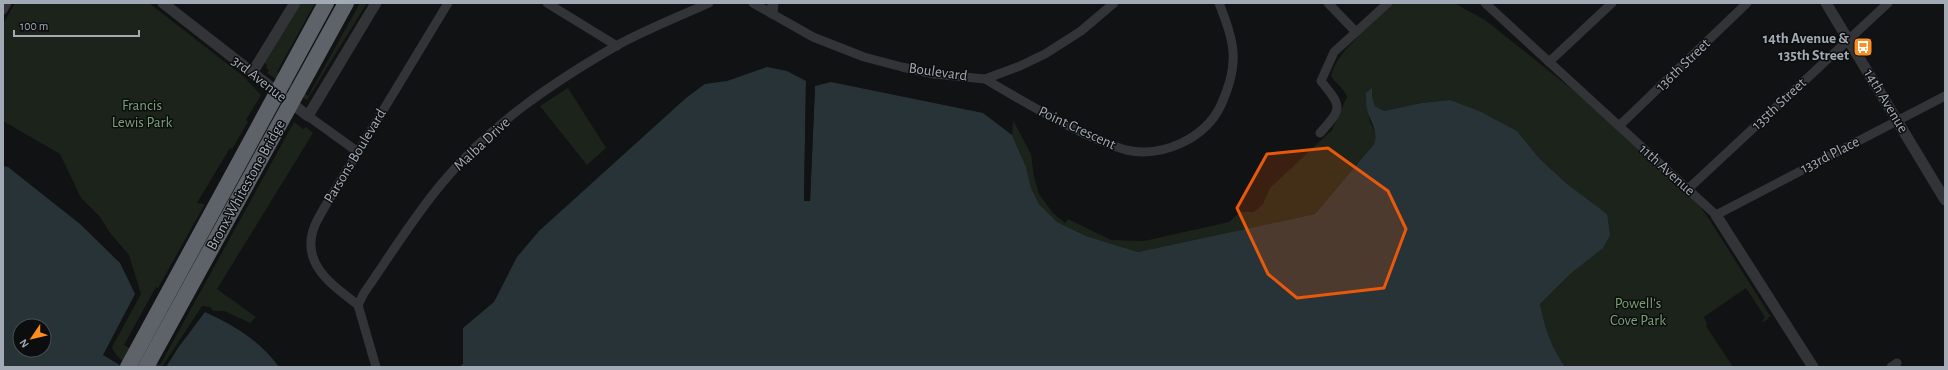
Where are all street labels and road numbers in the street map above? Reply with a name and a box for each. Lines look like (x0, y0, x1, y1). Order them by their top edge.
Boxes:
street label: 136th Street (1653, 36, 1713, 94)
street label: 3rd Avenue (229, 53, 289, 105)
street label: Boulevard (908, 60, 968, 84)
street label: 14th Avenue (1861, 67, 1911, 135)
street label: 135th Street (1749, 75, 1809, 133)
street label: Point Crescent (1036, 104, 1118, 152)
street label: Parsons Boulevard (321, 106, 389, 206)
street label: Malba Drive (451, 114, 513, 174)
street label: Bronx-Whitestone Bridge (204, 117, 288, 253)
street label: 133rd Place (1798, 134, 1862, 176)
street label: 11th Avenue (1636, 141, 1698, 199)

